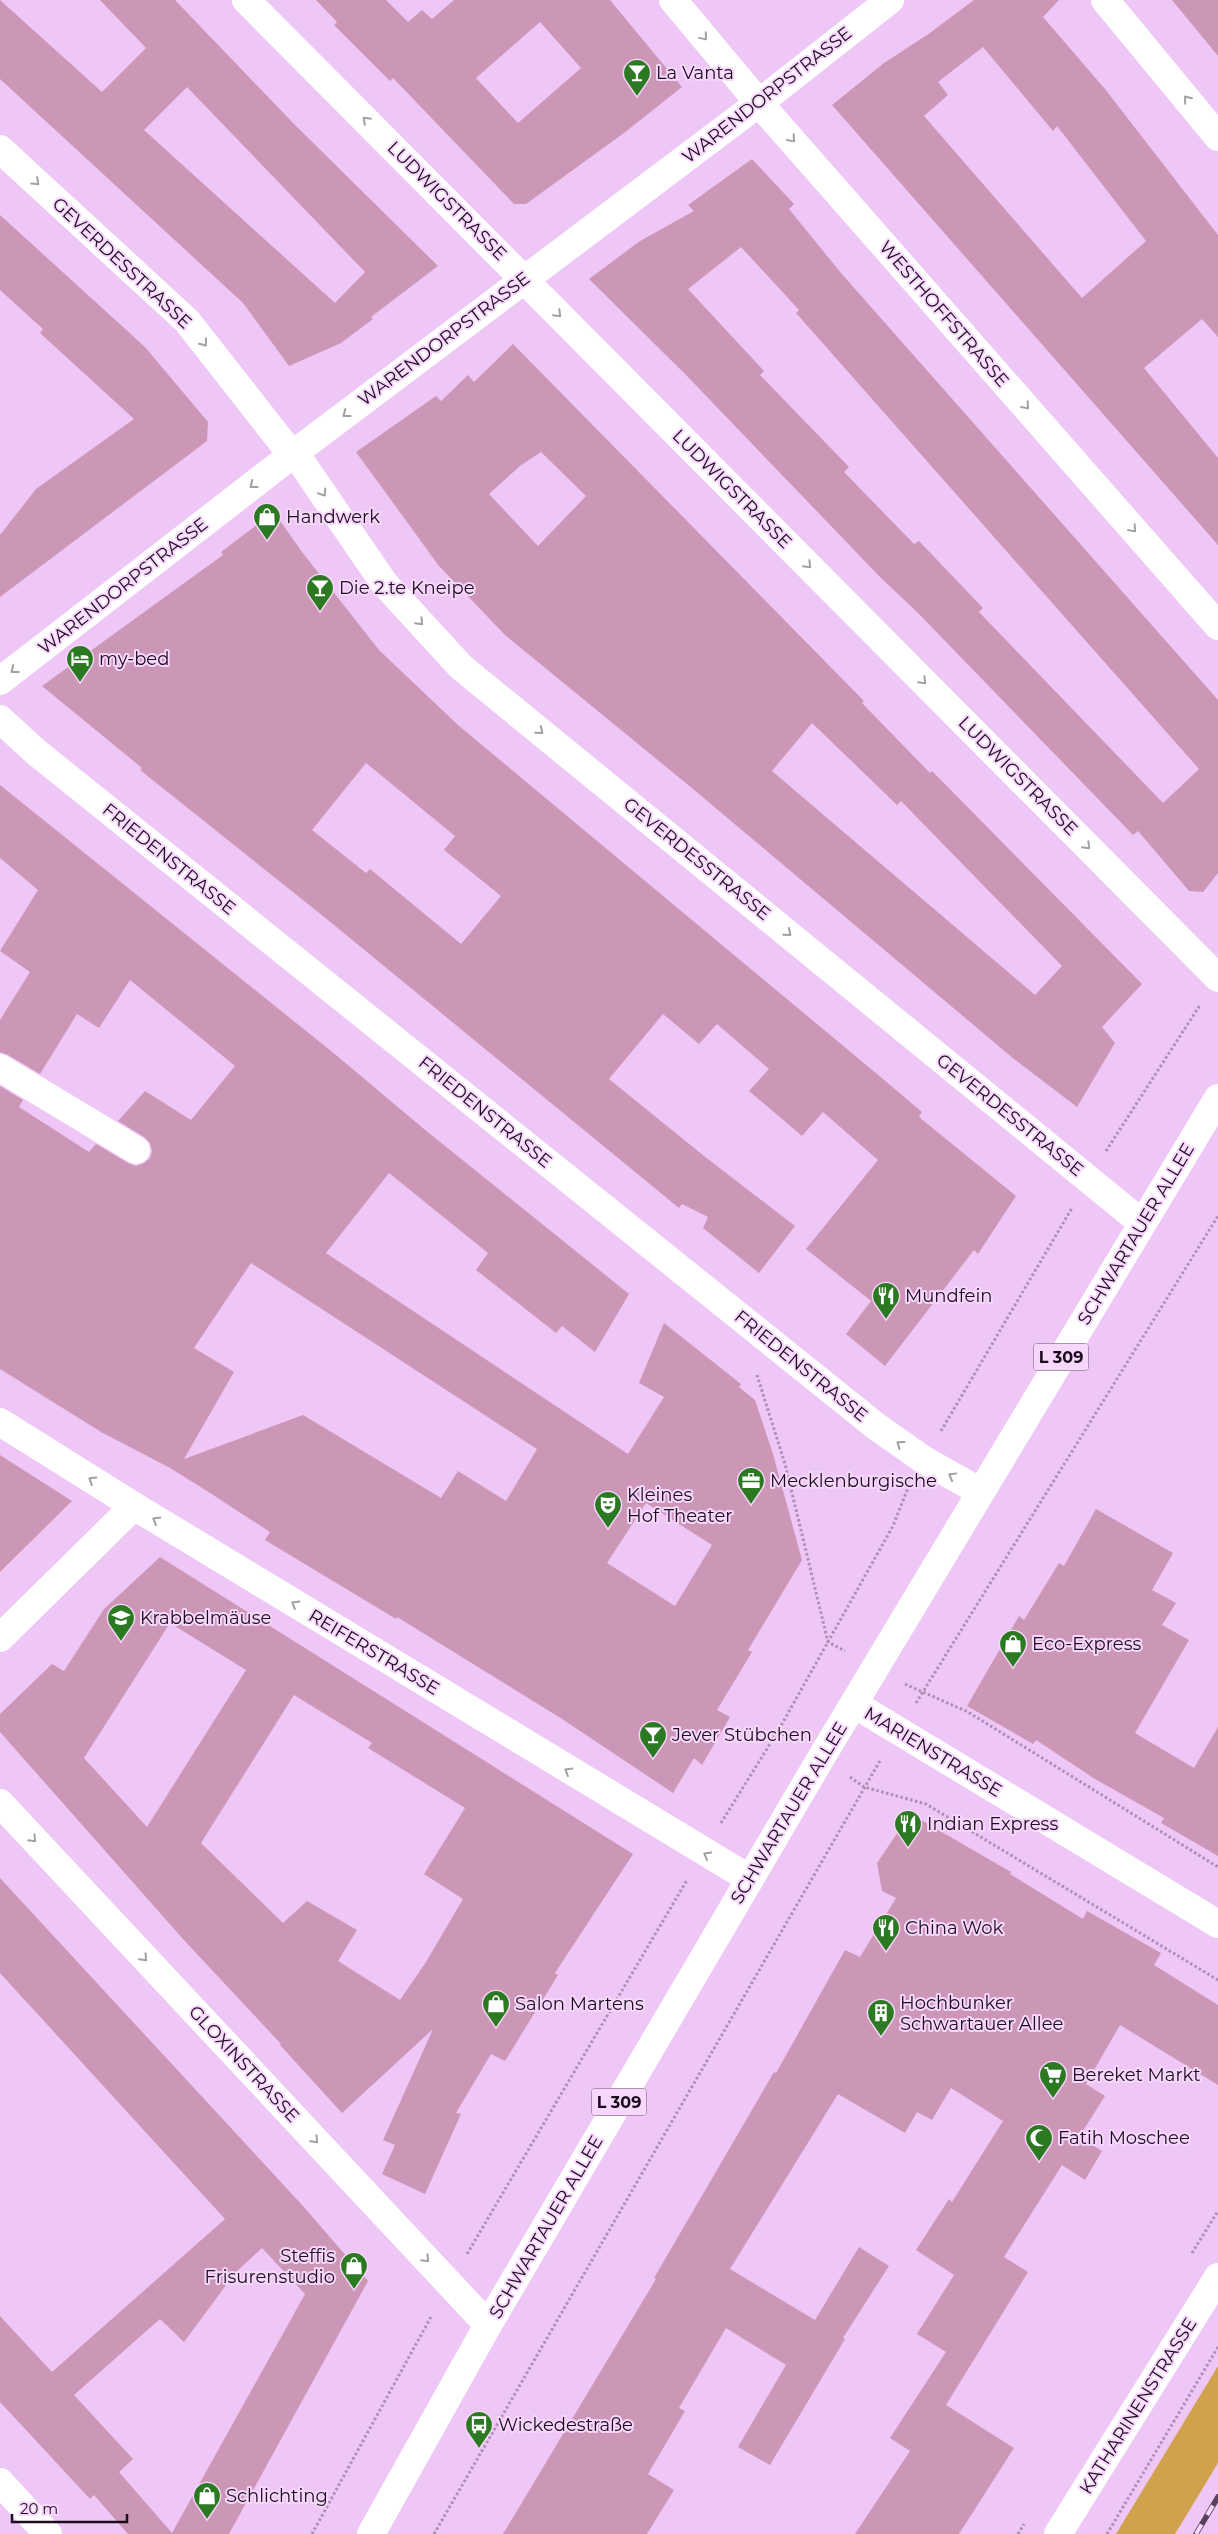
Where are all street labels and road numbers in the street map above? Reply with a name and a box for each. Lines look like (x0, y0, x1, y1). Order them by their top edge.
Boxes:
street label: WARENDORPSTRASSE (678, 22, 856, 168)
street label: LUDWIGSTRASSE (383, 137, 511, 265)
street label: GEVERDESSTRASSE (48, 193, 196, 333)
street label: WESTHOFFSTRASSE (874, 236, 1014, 392)
street label: WARENDORPSTRASSE (354, 267, 534, 411)
street label: LUDWIGSTRASSE (668, 425, 796, 553)
street label: WARENDORPSTRASSE (34, 513, 212, 659)
street label: LUDWIGSTRASSE (954, 712, 1082, 840)
street label: GEVERDESSTRASSE (619, 793, 775, 925)
street label: FRIEDENSTRASSE (98, 799, 240, 919)
street label: GEVERDESSTRASSE (932, 1049, 1088, 1181)
street label: FRIEDENSTRASSE (414, 1052, 556, 1172)
street label: SCHWARTAUER ALLEE (1073, 1139, 1199, 1329)
street label: FRIEDENSTRASSE (730, 1306, 872, 1426)
road number: L 309 (1034, 1344, 1088, 1370)
street label: REIFERSTRASSE (305, 1604, 443, 1700)
street label: MARIENSTRASSE (860, 1702, 1006, 1802)
street label: SCHWARTAUER ALLEE (726, 1718, 852, 1908)
street label: GLOXINSTRASSE (184, 2001, 304, 2127)
road number: L 309 (592, 2088, 646, 2116)
street label: SCHWARTAUER ALLEE (485, 2132, 607, 2322)
street label: KATHARINENSTRASSE (1075, 2314, 1201, 2498)

